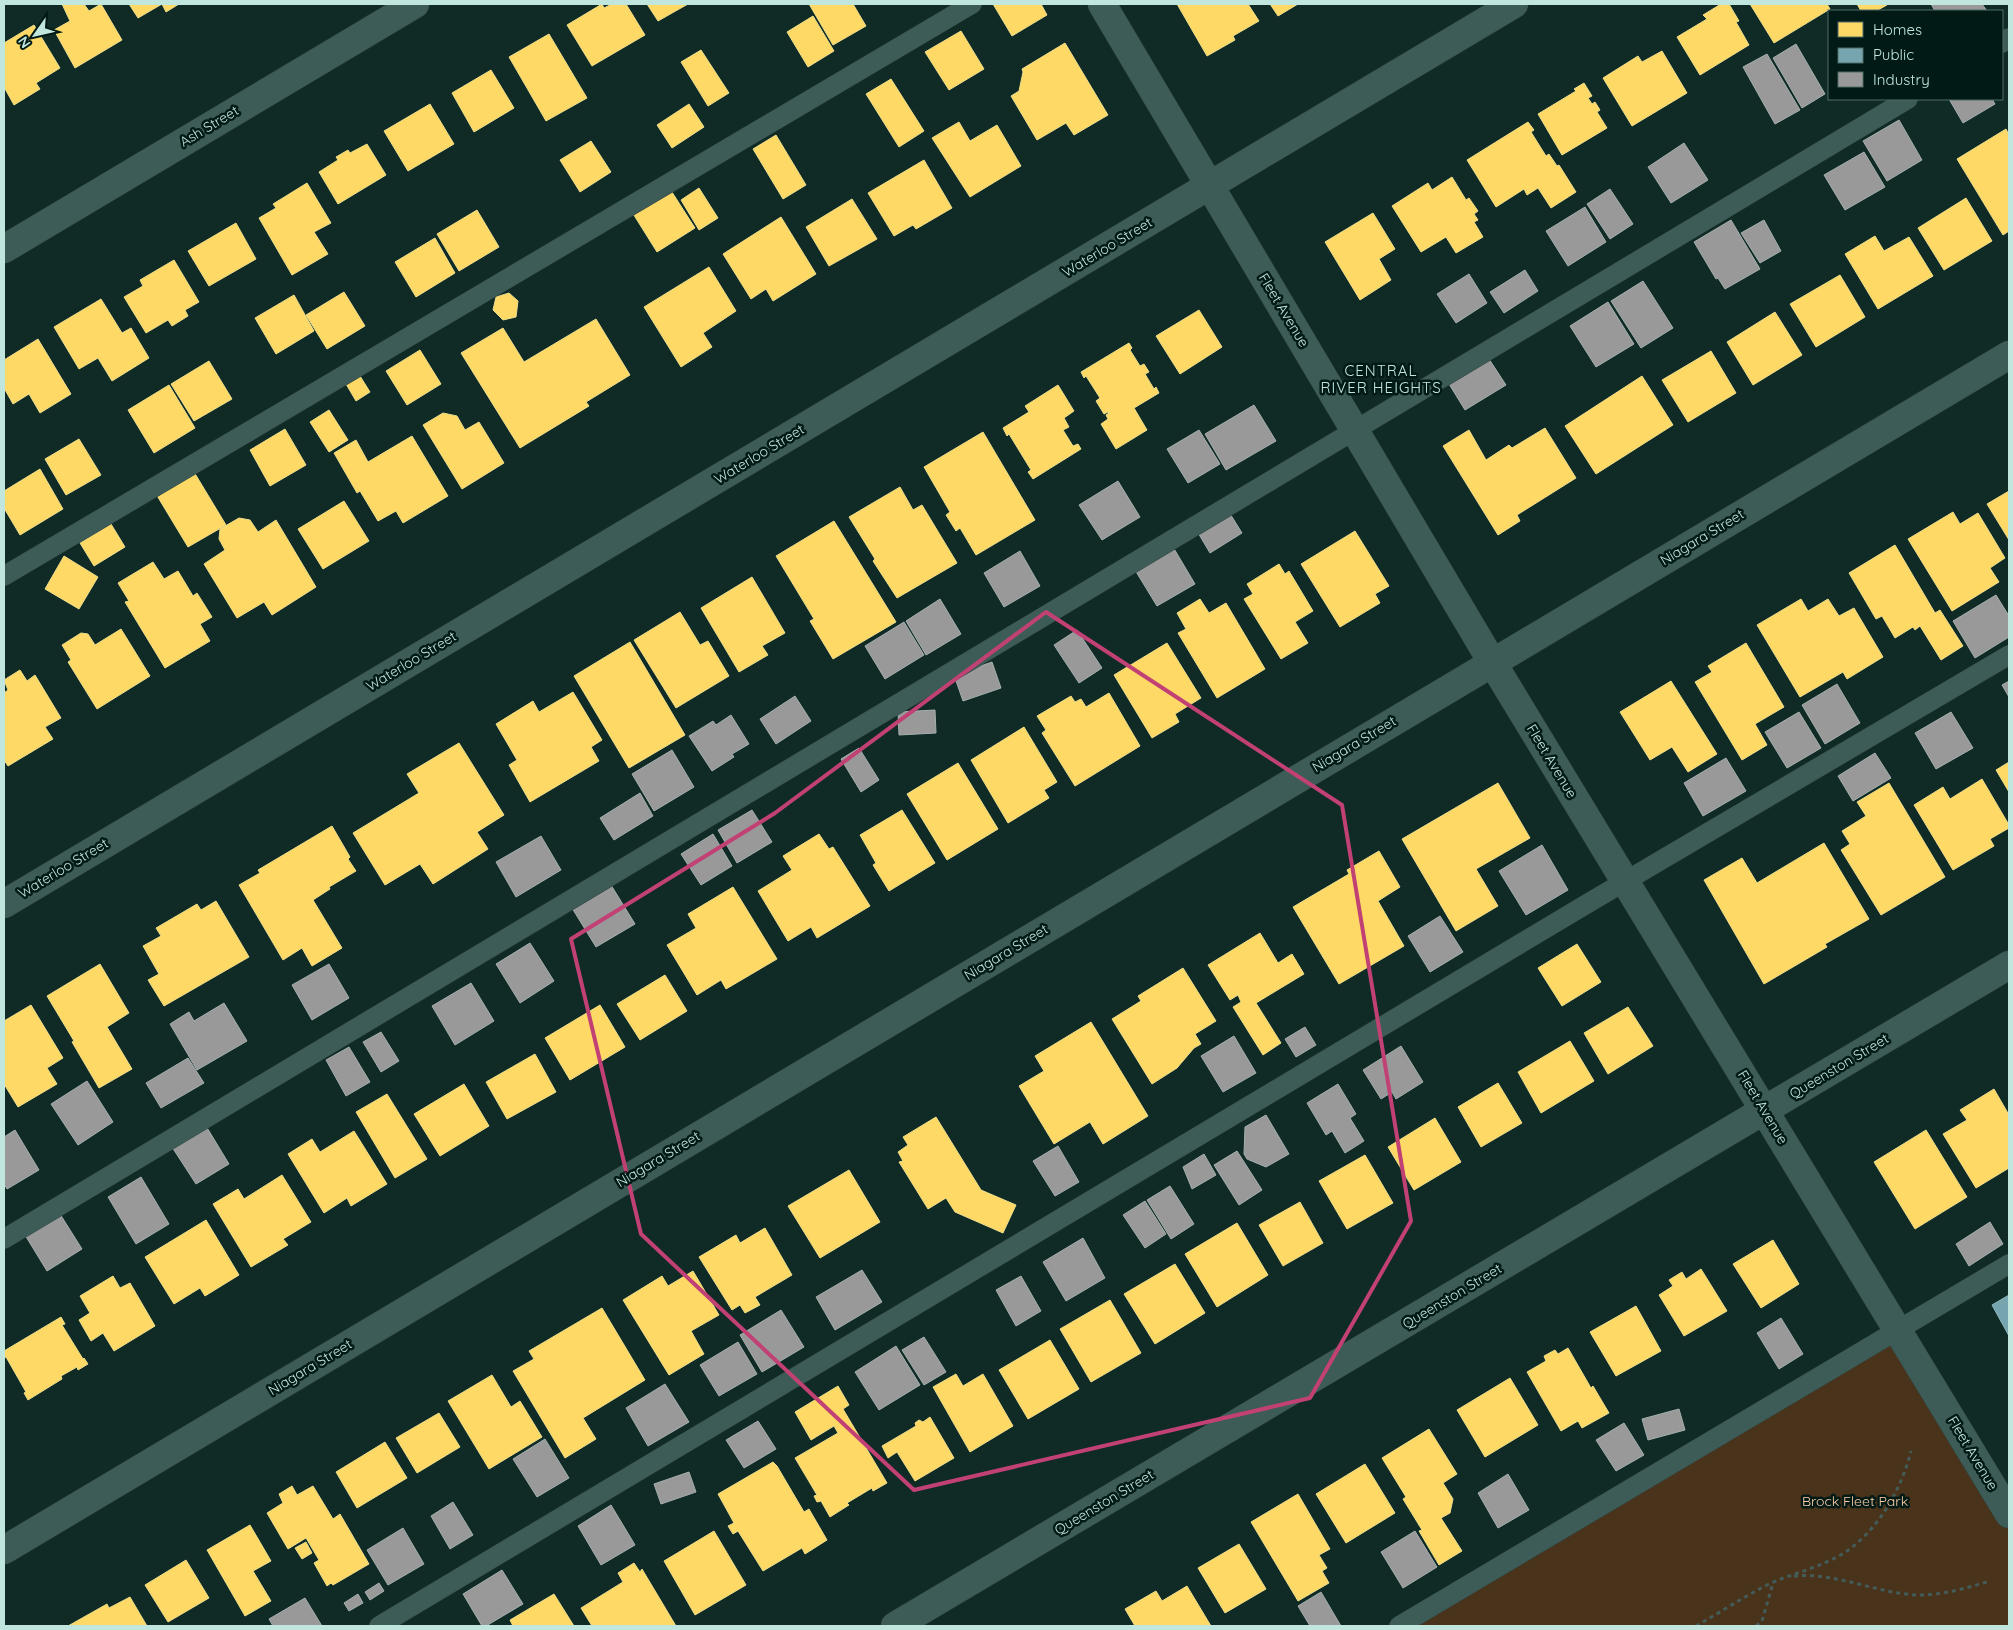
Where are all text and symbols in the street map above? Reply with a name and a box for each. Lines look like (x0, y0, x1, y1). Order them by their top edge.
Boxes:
north arrow (10, 10, 60, 60)
legend (1828, 10, 2003, 100)
text: Homes (1873, 20, 1922, 39)
text: N (14, 33, 35, 52)
text: Public (1873, 45, 1914, 64)
text: Industry (1873, 70, 1930, 89)
street label: Ash Street (176, 101, 242, 151)
street label: Waterloo Street (1059, 213, 1156, 281)
street label: Fleet Avenue (1255, 270, 1313, 350)
district label: CENTRAL RIVER HEIGHTS (1320, 361, 1442, 397)
street label: Waterloo Street (711, 420, 808, 488)
street label: Niagara Street (1657, 505, 1747, 569)
street label: Waterloo Street (363, 627, 460, 695)
street label: Niagara Street (1309, 712, 1399, 776)
street label: Fleet Avenue (1523, 721, 1581, 801)
street label: Waterloo Street (15, 834, 112, 902)
street label: Niagara Street (961, 920, 1051, 984)
street label: Queenston Street (1786, 1029, 1892, 1103)
street label: Fleet Avenue (1734, 1067, 1792, 1147)
street label: Niagara Street (613, 1127, 703, 1191)
street label: Queenston Street (1399, 1259, 1505, 1333)
street label: Niagara Street (265, 1335, 355, 1399)
street label: Fleet Avenue (1944, 1413, 2002, 1493)
street label: Queenston Street (1051, 1465, 1157, 1539)
park label: Brock Fleet Park (1802, 1492, 1908, 1510)

